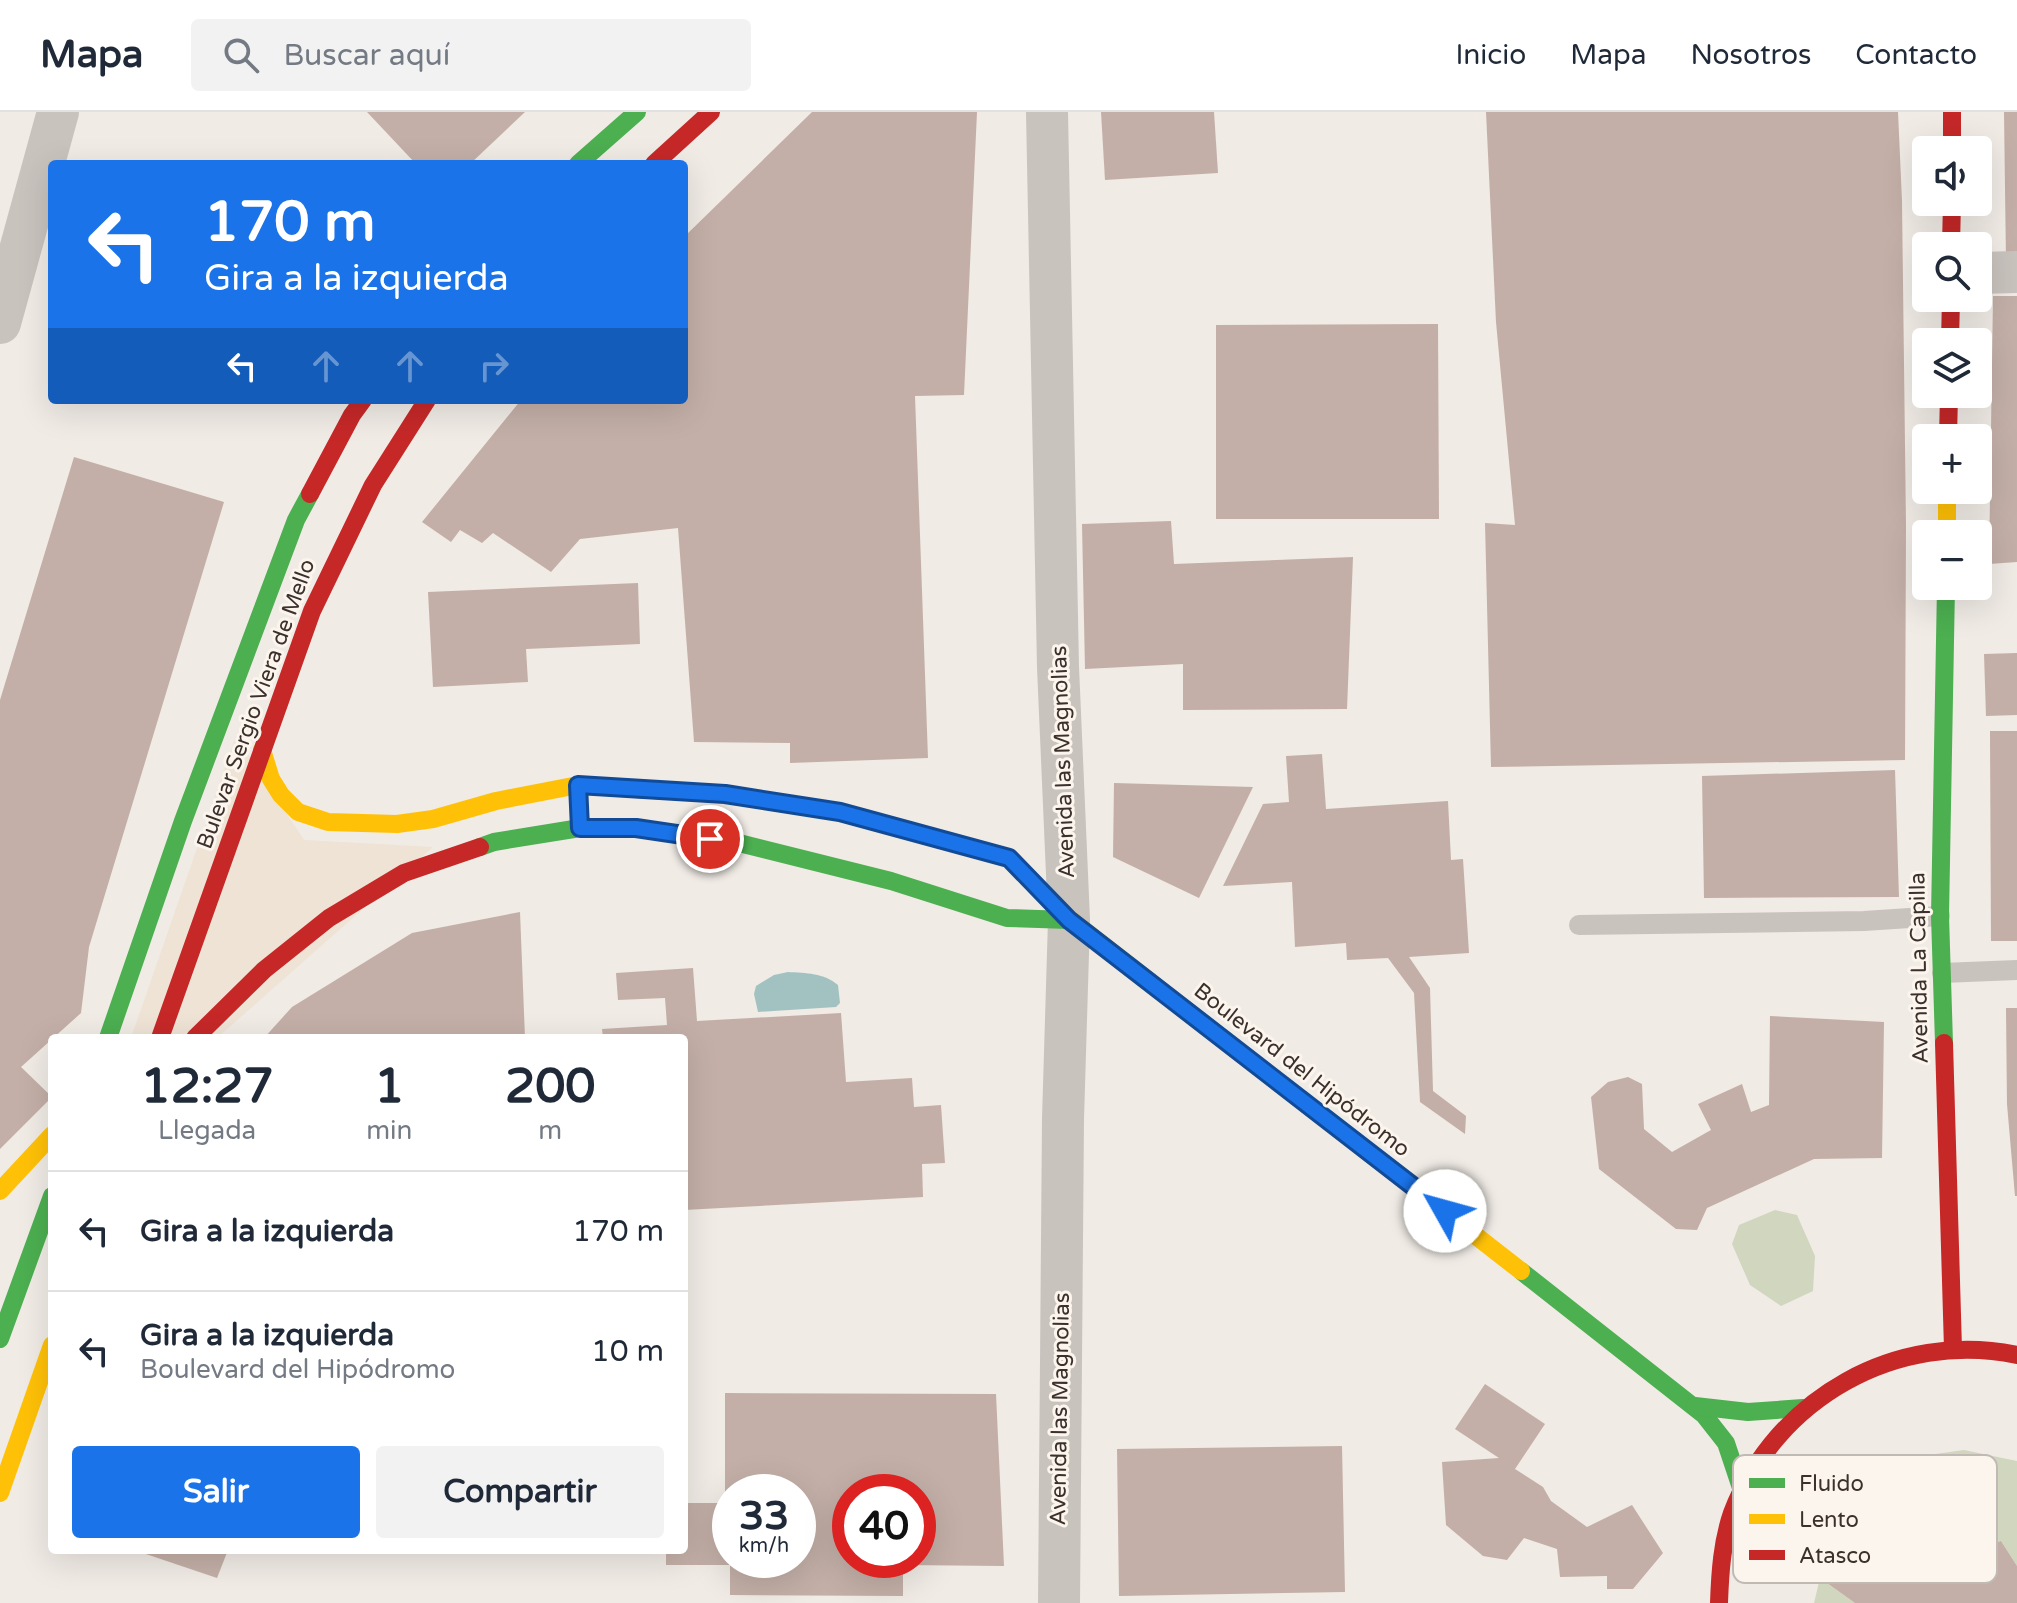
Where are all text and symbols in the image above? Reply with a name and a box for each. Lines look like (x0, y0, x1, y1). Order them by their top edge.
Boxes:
search box (191, 19, 751, 91)
text: Mapa (40, 32, 143, 78)
icon: search (219, 33, 263, 77)
text: Buscar aquí (283, 37, 450, 74)
text: Inicio (1456, 38, 1526, 72)
text: Mapa (1570, 38, 1646, 72)
text: Nosotros (1690, 38, 1811, 72)
text: Contacto (1855, 38, 1977, 72)
map controls (1912, 136, 1992, 600)
button: sound (1912, 136, 1992, 216)
text: 170 m (204, 189, 375, 256)
icon: left (72, 192, 176, 296)
button: search (1912, 232, 1992, 312)
text: Gira a la izquierda (204, 257, 509, 300)
button: layers (1912, 328, 1992, 408)
icon: left (220, 344, 264, 388)
icon: ahead (304, 344, 348, 388)
icon: ahead (388, 344, 432, 388)
icon: right (472, 344, 516, 388)
button: + (1912, 424, 1992, 504)
button: − (1912, 520, 1992, 600)
street label: Bulevar Sergio Viera de Mello (191, 556, 321, 852)
street label: Avenida las Magnolias (1046, 645, 1080, 879)
pin (676, 805, 744, 873)
icon: arrive (688, 817, 732, 861)
street label: Avenida La Capilla (1904, 872, 1934, 1064)
street label: Boulevard del Hipódromo (1189, 978, 1415, 1162)
text: 12:27 (141, 1058, 274, 1116)
text: 1 (374, 1058, 404, 1116)
text: 200 (505, 1058, 595, 1116)
text: Llegada (158, 1115, 256, 1146)
text: min (366, 1115, 412, 1146)
text: m (538, 1115, 562, 1146)
position arrow (1403, 1169, 1487, 1253)
icon: left (72, 1209, 116, 1253)
text: Gira a la izquierda (140, 1213, 394, 1250)
text: 170 m (572, 1213, 664, 1250)
street label: Avenida las Magnolias (1045, 1292, 1075, 1526)
text: Gira a la izquierda (140, 1317, 394, 1354)
icon: left (72, 1329, 116, 1373)
text: 10 m (591, 1333, 664, 1370)
text: Boulevard del Hipódromo (140, 1354, 455, 1385)
button: Salir (72, 1446, 360, 1538)
button: Compartir (376, 1446, 664, 1538)
legend (1733, 1455, 1997, 1583)
text: Fluido (1799, 1471, 1864, 1497)
speed limit sign: 40 (832, 1474, 936, 1578)
text: 33 (739, 1492, 789, 1540)
text: Lento (1799, 1507, 1859, 1533)
text: km/h (739, 1534, 789, 1558)
text: Atasco (1799, 1543, 1871, 1569)

